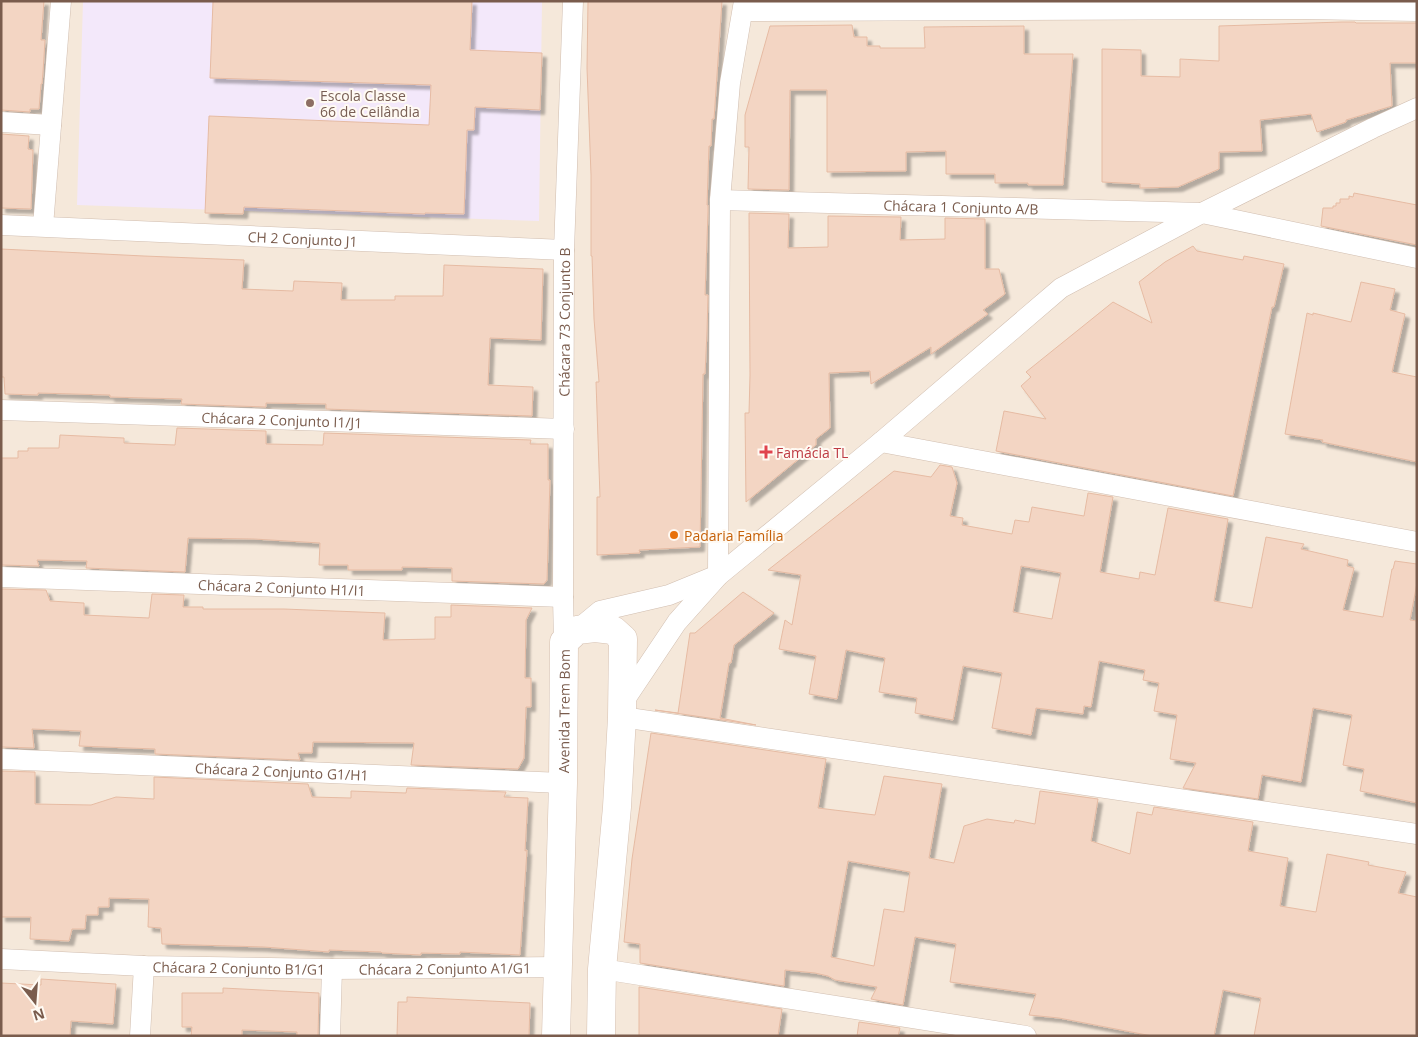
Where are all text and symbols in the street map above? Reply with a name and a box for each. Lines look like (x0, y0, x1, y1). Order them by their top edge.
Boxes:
place label: Escola Classe 66 de Ceilândia (320, 86, 420, 121)
marker: Escola Classe 66 de Ceilândia (304, 97, 316, 109)
street label: Chácara 1 Conjunto A/B (883, 195, 1039, 218)
street label: CH 2 Conjunto J1 (247, 226, 358, 250)
street label: Chácara 73 Conjunto B (554, 247, 574, 397)
street label: Chácara 2 Conjunto I1/J1 (201, 407, 363, 432)
place label: Famácia TL (776, 443, 848, 462)
marker: Famácia TL (760, 446, 772, 458)
place label: Padaria Família (684, 526, 784, 545)
marker: Padaria Família (668, 529, 680, 541)
street label: Chácara 2 Conjunto H1/I1 (198, 575, 366, 599)
street label: Avenida Trem Bom (554, 649, 573, 773)
street label: Chácara 2 Conjunto G1/H1 (194, 758, 369, 784)
street label: Chácara 2 Conjunto B1/G1 (152, 957, 325, 978)
street label: Chácara 2 Conjunto A1/G1 (359, 958, 531, 978)
north arrow (10, 977, 60, 1027)
text: N (31, 1004, 47, 1026)

